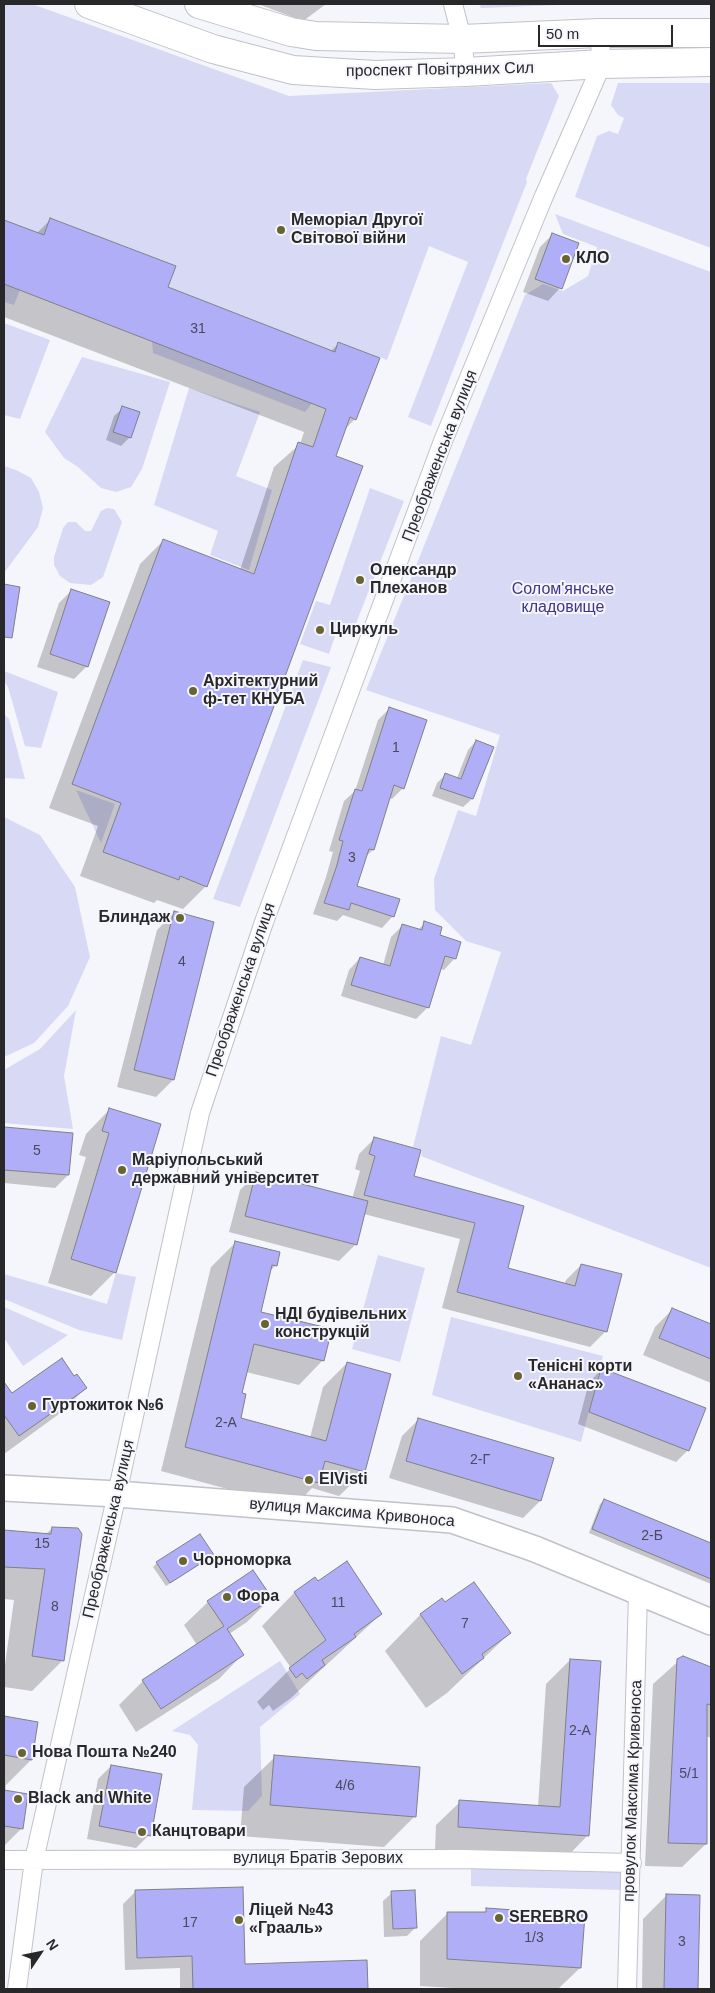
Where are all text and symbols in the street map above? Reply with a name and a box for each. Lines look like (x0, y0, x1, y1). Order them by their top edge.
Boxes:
scale bar (540, 15, 675, 47)
text: 50 m (546, 25, 579, 42)
street label: проспект Повітряних Сил (346, 59, 534, 81)
place label: Меморіал Другої Світової війни (291, 211, 423, 249)
marker: Меморіал Другої Світової війни (275, 224, 287, 236)
place label: КЛО (576, 249, 609, 269)
marker: КЛО (560, 253, 572, 265)
house number: 31 (190, 321, 206, 337)
street label: Преображенська вулиця (398, 367, 482, 545)
place label: Олександр Плеханов (370, 561, 456, 599)
marker: Олександр Плеханов (354, 574, 366, 586)
park label: Солом'янське кладовище (512, 580, 614, 618)
place label: Циркуль (330, 620, 398, 640)
marker: Циркуль (314, 624, 326, 636)
place label: Архітектурний ф-тет КНУБА (203, 672, 318, 710)
marker: Архітектурний ф-тет КНУБА (187, 685, 199, 697)
house number: 1 (392, 740, 400, 756)
house number: 3 (348, 850, 356, 866)
street label: Преображенська вулиця (202, 901, 280, 1079)
place label: Блиндаж (98, 908, 170, 928)
marker: Блиндаж (174, 912, 186, 924)
house number: 4 (178, 954, 186, 970)
house number: 5 (33, 1143, 41, 1159)
place label: Маріупольський державний університет (132, 1151, 319, 1189)
marker: Маріупольський державний університет (116, 1164, 128, 1176)
place label: НДІ будівельних конструкцій (275, 1305, 407, 1343)
marker: НДІ будівельних конструкцій (259, 1318, 271, 1330)
place label: Тенісні корти «Ананас» (528, 1357, 632, 1395)
marker: Тенісні корти «Ананас» (512, 1370, 524, 1382)
place label: Гуртожиток №6 (42, 1396, 164, 1416)
marker: Гуртожиток №6 (26, 1400, 38, 1412)
house number: 2-А (215, 1415, 237, 1431)
street label: Преображенська вулиця (79, 1438, 139, 1620)
house number: 2-Г (470, 1452, 490, 1468)
place label: ElVisti (319, 1470, 368, 1490)
marker: ElVisti (303, 1474, 315, 1486)
street label: вулиця Максима Кривоноса (248, 1494, 456, 1532)
house number: 2-Б (641, 1528, 663, 1544)
house number: 15 (34, 1536, 50, 1552)
place label: Чорноморка (193, 1551, 291, 1571)
marker: Чорноморка (177, 1555, 189, 1567)
place label: Фора (237, 1587, 279, 1607)
marker: Фора (221, 1591, 233, 1603)
house number: 11 (331, 1595, 345, 1611)
house number: 8 (51, 1599, 59, 1615)
house number: 7 (461, 1616, 469, 1632)
street label: провулок Максима Кривоноса (620, 1680, 646, 1902)
house number: 2-А (569, 1723, 591, 1739)
place label: Нова Пошта №240 (32, 1743, 177, 1763)
marker: Нова Пошта №240 (16, 1747, 28, 1759)
house number: 5/1 (679, 1766, 699, 1782)
house number: 4/6 (335, 1778, 355, 1794)
place label: Black and White (28, 1789, 152, 1809)
marker: Black and White (12, 1793, 24, 1805)
place label: Канцтовари (152, 1822, 246, 1842)
marker: Канцтовари (136, 1826, 148, 1838)
street label: вулиця Братів Зерових (233, 1849, 403, 1869)
place label: Ліцей №43 «Грааль» (249, 1901, 333, 1939)
place label: SEREBRО (509, 1908, 588, 1928)
marker: SEREBRО (493, 1912, 505, 1924)
marker: Ліцей №43 «Грааль» (233, 1914, 245, 1926)
house number: 17 (182, 1915, 198, 1931)
north arrow (15, 1928, 65, 1978)
house number: 1/3 (524, 1930, 544, 1946)
house number: 3 (678, 1934, 686, 1950)
text: N (43, 1936, 62, 1953)

